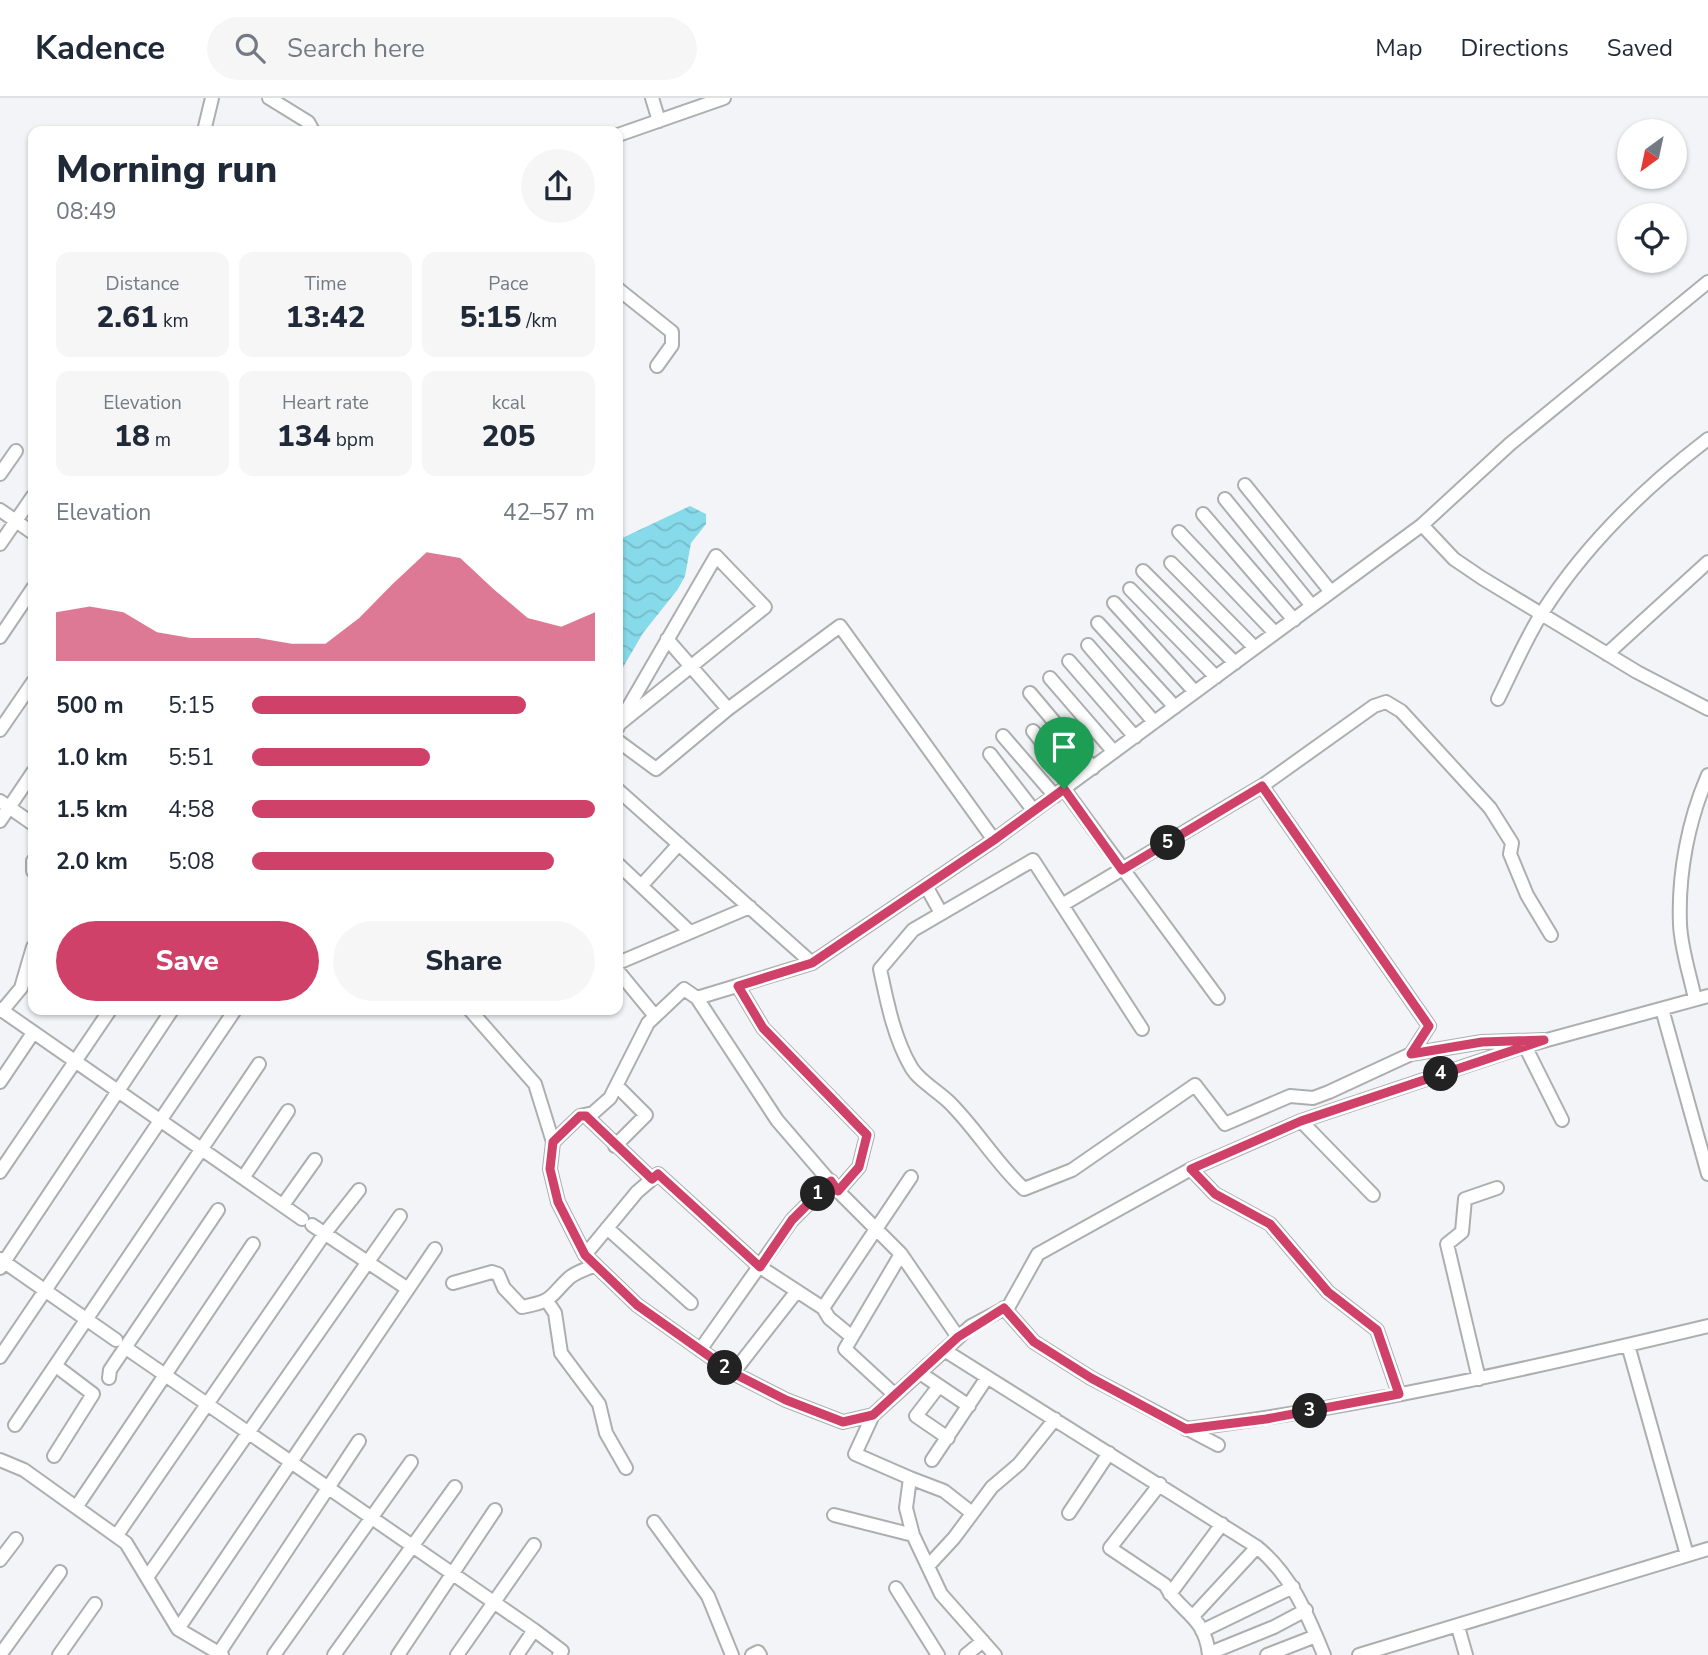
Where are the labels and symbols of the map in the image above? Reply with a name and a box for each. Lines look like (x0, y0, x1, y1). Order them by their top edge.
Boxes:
north arrow (1617, 119, 1687, 189)
pin (1034, 717, 1094, 789)
pin: 5 (1150, 826, 1186, 860)
pin: 4 (1424, 1056, 1458, 1091)
pin: 1 (800, 1176, 836, 1212)
pin: 2 (708, 1350, 742, 1386)
pin: 3 (1292, 1394, 1328, 1428)

